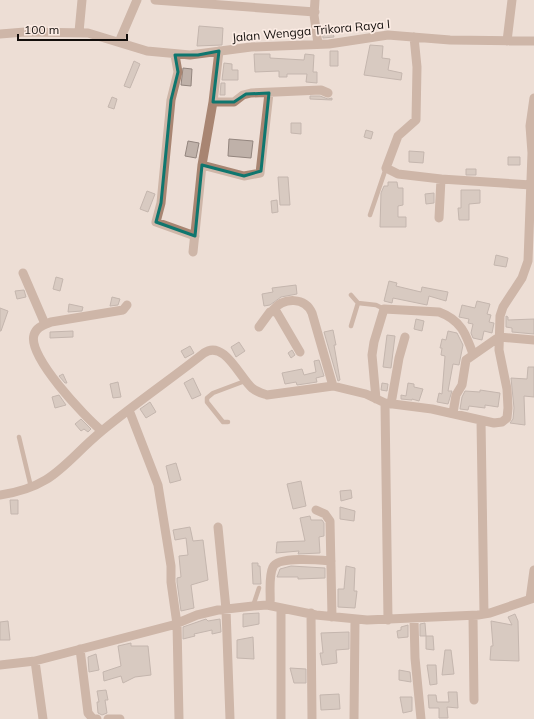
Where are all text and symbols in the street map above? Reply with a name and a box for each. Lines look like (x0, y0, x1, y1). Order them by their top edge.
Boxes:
scale bar (18, 16, 127, 42)
street label: Jalan Wengga Trikora Raya I (231, 16, 391, 45)
text: 100 m (24, 22, 59, 37)

